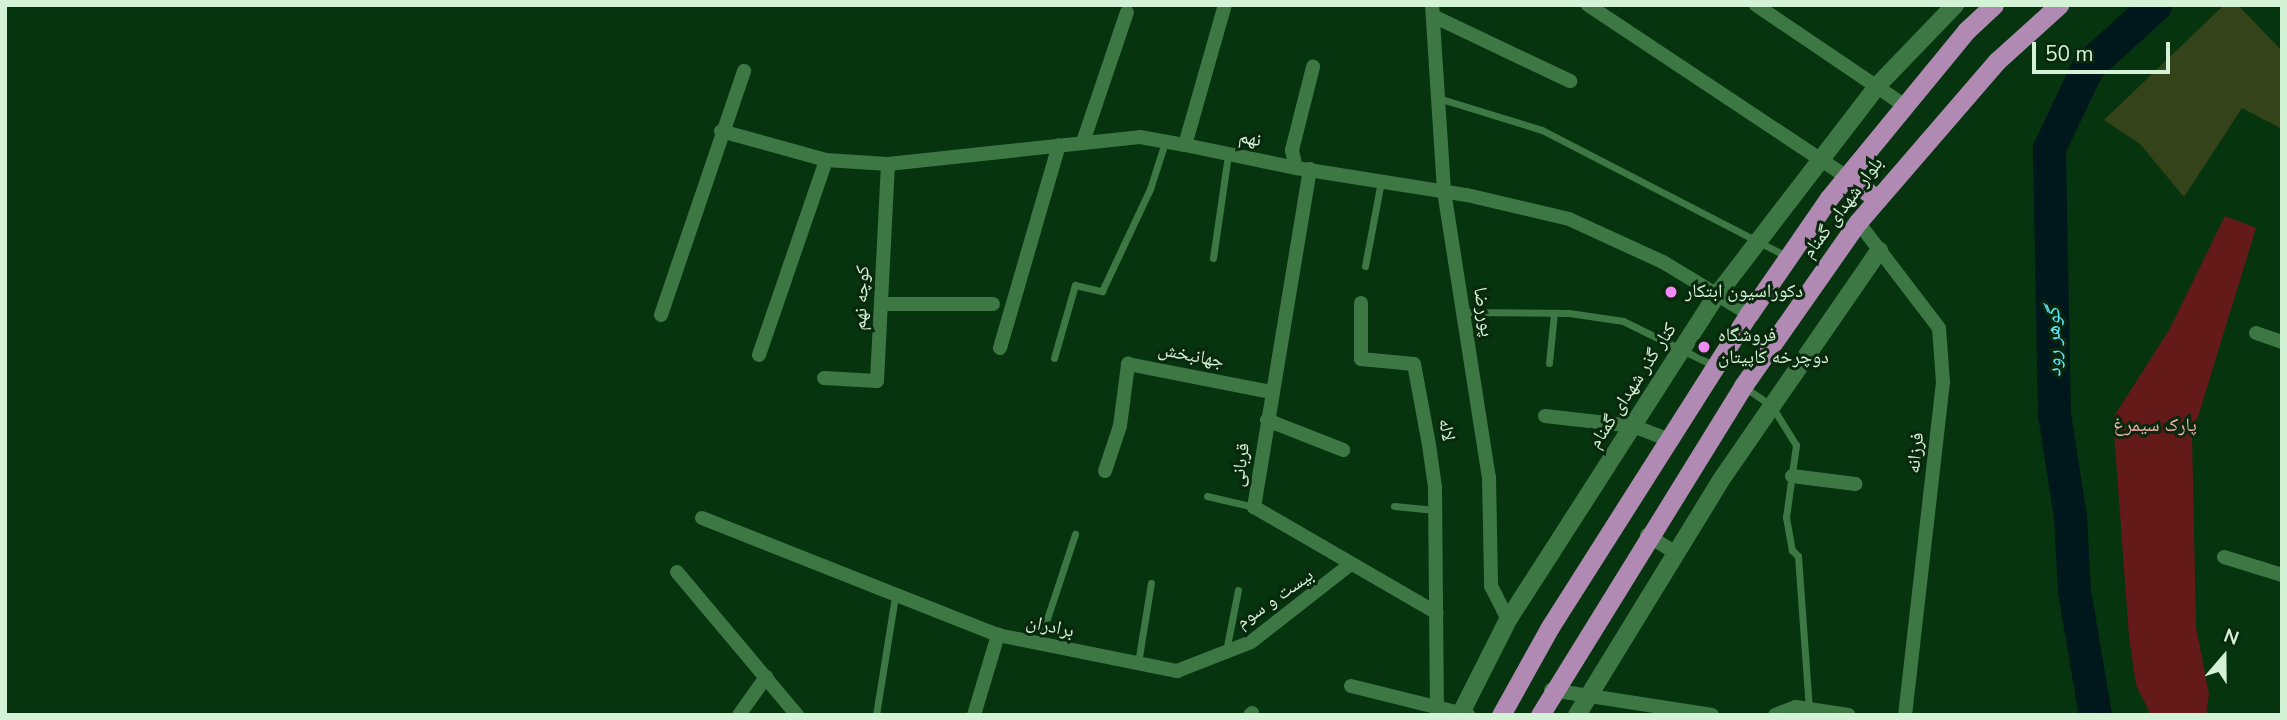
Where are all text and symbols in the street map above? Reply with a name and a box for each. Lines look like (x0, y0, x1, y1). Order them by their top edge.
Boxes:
scale bar (2035, 28, 2173, 72)
text: 50 m (2045, 40, 2094, 68)
street label: نهم (1237, 126, 1263, 152)
street label: بلوار شهدای گمنام (1798, 153, 1888, 263)
street label: کوچه نهم (849, 265, 875, 331)
place label: دکوراسیون ابتکار (1685, 281, 1803, 303)
marker: دکوراسیون ابتکار (1663, 284, 1679, 300)
street label: پوررضا (1468, 286, 1498, 338)
water label: گوهر رود (2040, 307, 2066, 377)
street label: کنار گذر شهدای گمنام (1584, 319, 1682, 453)
place label: فروشگاه دوچرخه کاپیتان (1718, 325, 1829, 369)
street label: جهانبخش (1156, 338, 1226, 374)
marker: فروشگاه دوچرخه کاپیتان (1696, 339, 1712, 355)
park label: پارک سیمرغ (2113, 415, 2197, 437)
street label: لاله (1433, 417, 1459, 443)
street label: فرزانه (1903, 431, 1929, 475)
street label: قربانی (1227, 442, 1255, 488)
street label: بیست و سوم (1232, 564, 1318, 634)
street label: برادران (1024, 611, 1076, 643)
north arrow (2189, 622, 2259, 692)
text: N (2220, 623, 2242, 652)

